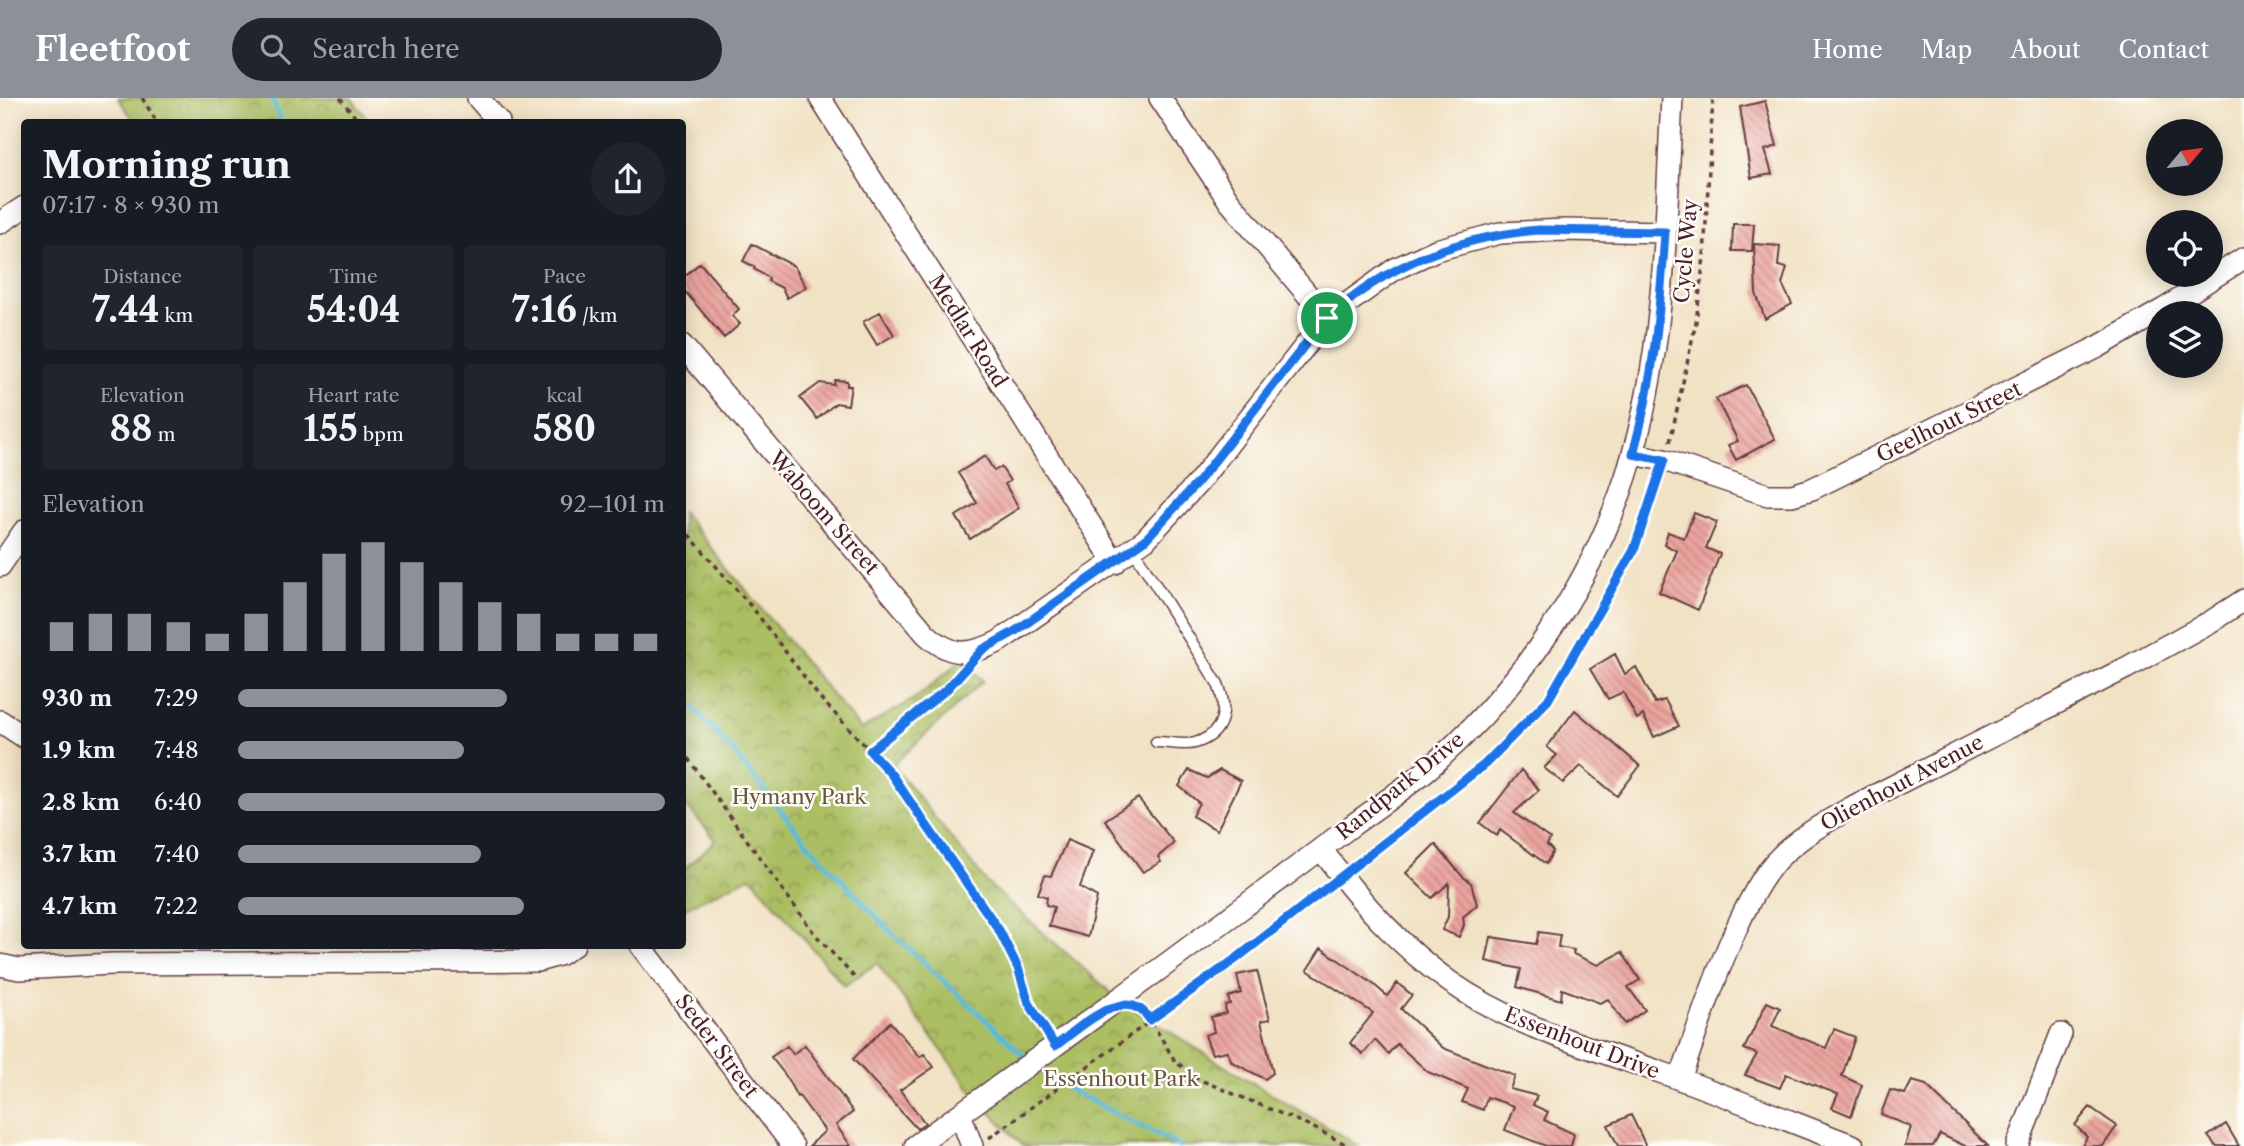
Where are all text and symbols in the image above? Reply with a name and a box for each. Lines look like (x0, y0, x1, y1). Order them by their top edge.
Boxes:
search box (232, 18, 722, 81)
text: Fleetfoot (35, 29, 190, 70)
icon: search (256, 30, 294, 68)
text: Search here (312, 33, 460, 65)
text: Home (1812, 35, 1883, 64)
text: Map (1921, 35, 1972, 64)
text: About (2010, 35, 2081, 64)
text: Contact (2119, 35, 2209, 64)
north arrow (2146, 119, 2222, 196)
map controls (2146, 119, 2223, 378)
text: Morning run (42, 141, 291, 188)
button: share (591, 142, 665, 216)
text: 07:17 · 8 × 930 m (42, 191, 219, 219)
street label: Cycle Way (1668, 198, 1703, 304)
button: locate (2146, 210, 2223, 287)
text: Distance (103, 265, 182, 288)
text: Time (329, 265, 378, 288)
text: Pace (543, 265, 586, 288)
street label: Medlar Road (924, 270, 1013, 392)
text: 7.44 (92, 288, 159, 331)
text: 54:04 (307, 288, 400, 331)
text: 7:16 (512, 288, 577, 331)
pin (1297, 288, 1357, 348)
icon: arrive (1308, 299, 1346, 337)
button: layers (2146, 301, 2223, 378)
text: km (159, 304, 193, 327)
text: /km (577, 304, 617, 327)
street label: Geelhout Street (1872, 375, 2026, 467)
text: Elevation (100, 384, 185, 407)
text: Heart rate (308, 384, 399, 407)
text: kcal (547, 384, 582, 407)
text: 88 (110, 407, 153, 450)
text: 155 (303, 407, 358, 450)
text: 580 (533, 407, 596, 450)
text: m (153, 423, 175, 446)
text: bpm (358, 423, 404, 446)
street label: Waboom Street (763, 445, 885, 580)
text: Elevation (42, 490, 145, 518)
text: 92–101 m (560, 490, 665, 518)
text: 930 m (42, 684, 112, 712)
text: 7:29 (154, 684, 198, 712)
street label: Randpark Drive (1331, 726, 1469, 845)
street label: Olienhout Avenue (1816, 729, 1987, 836)
text: 1.9 km (42, 736, 116, 764)
text: 7:48 (154, 736, 199, 764)
park label: Hymany Park (732, 784, 867, 809)
text: 2.8 km (42, 788, 120, 816)
text: 6:40 (154, 788, 202, 816)
text: 3.7 km (42, 840, 117, 868)
text: 7:40 (154, 840, 200, 868)
text: 4.7 km (42, 892, 118, 920)
text: 7:22 (154, 892, 198, 920)
street label: Seder Street (671, 989, 765, 1103)
street label: Essenhout Drive (1501, 1001, 1663, 1084)
park label: Essenhout Park (1043, 1066, 1199, 1091)

